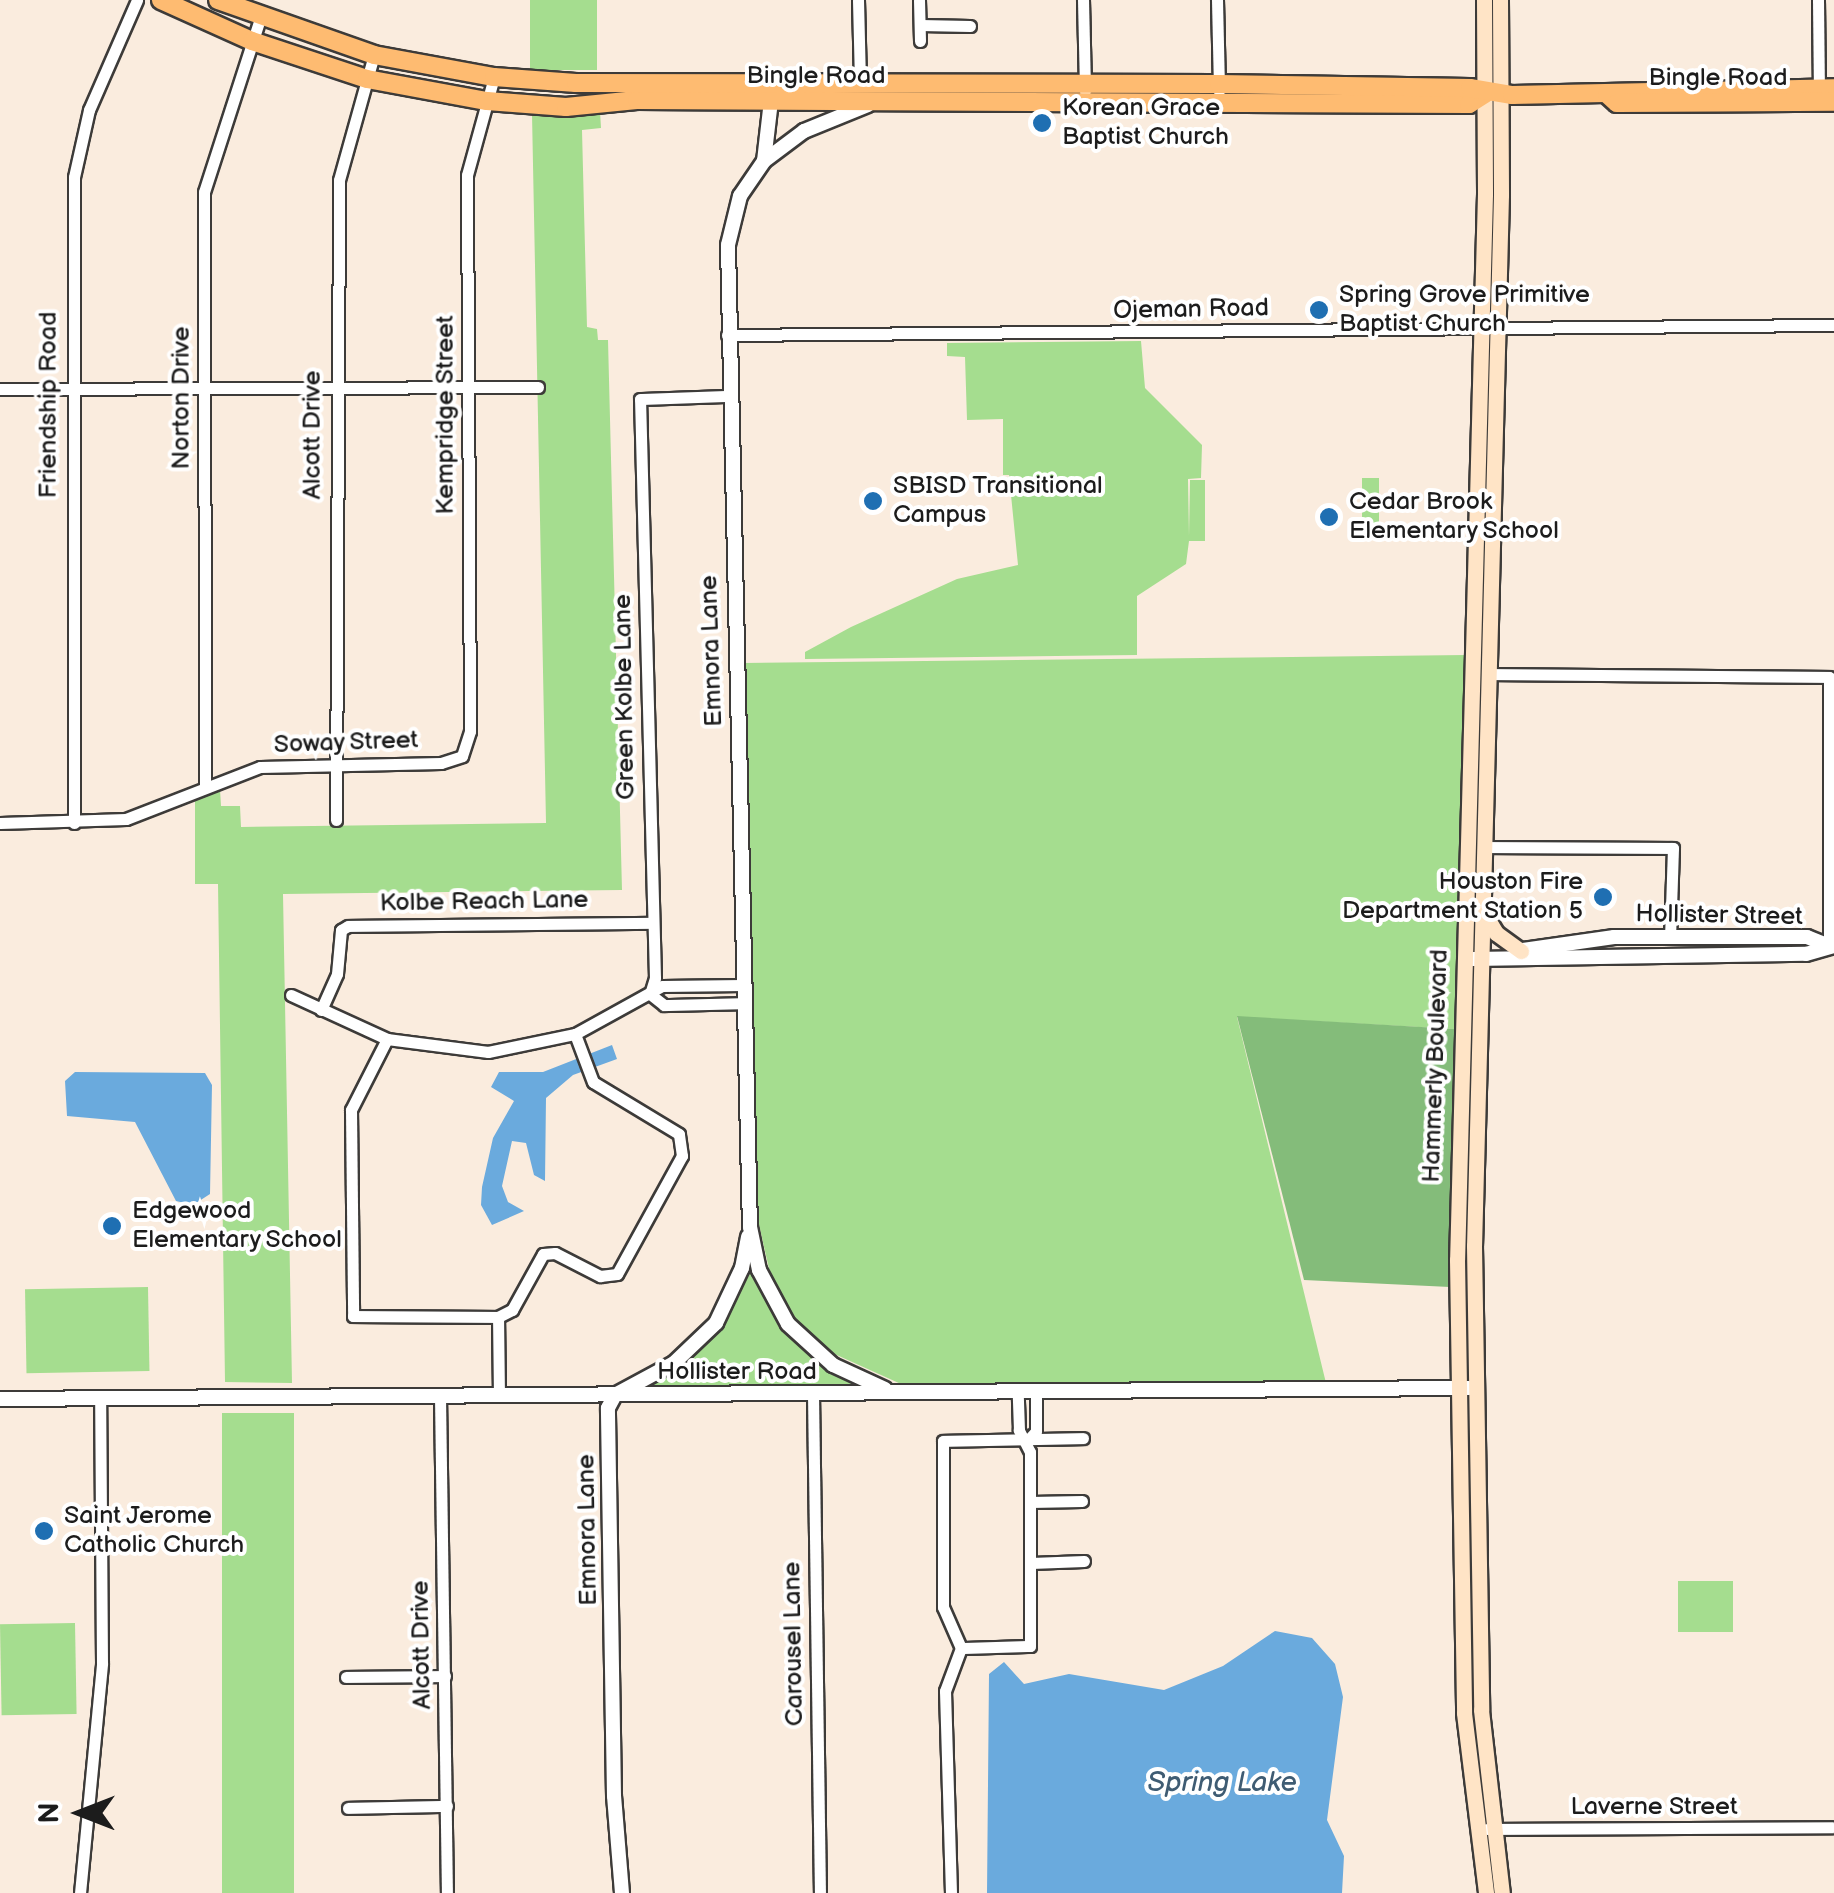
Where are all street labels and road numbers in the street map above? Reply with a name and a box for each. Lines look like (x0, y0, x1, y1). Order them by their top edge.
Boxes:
street label: Bingle Road (747, 61, 885, 91)
street label: Bingle Road (1649, 63, 1787, 93)
street label: Ojeman Road (1113, 294, 1269, 326)
street label: Friendship Road (34, 312, 64, 498)
street label: Kempridge Street (431, 315, 461, 515)
street label: Norton Drive (167, 326, 197, 470)
street label: Alcott Drive (298, 371, 328, 499)
street label: Emnora Lane (694, 575, 730, 727)
street label: Green Kolbe Lane (608, 594, 642, 800)
street label: Soway Street (272, 725, 420, 761)
street label: Kolbe Reach Lane (379, 885, 589, 919)
street label: Hollister Street (1635, 900, 1803, 932)
street label: Hammerly Boulevard (1417, 948, 1455, 1184)
street label: Hollister Road (657, 1357, 817, 1387)
street label: Emnora Lane (572, 1454, 604, 1606)
street label: Carousel Lane (778, 1561, 810, 1727)
street label: Alcott Drive (406, 1580, 438, 1710)
street label: Laverne Street (1570, 1792, 1738, 1822)

